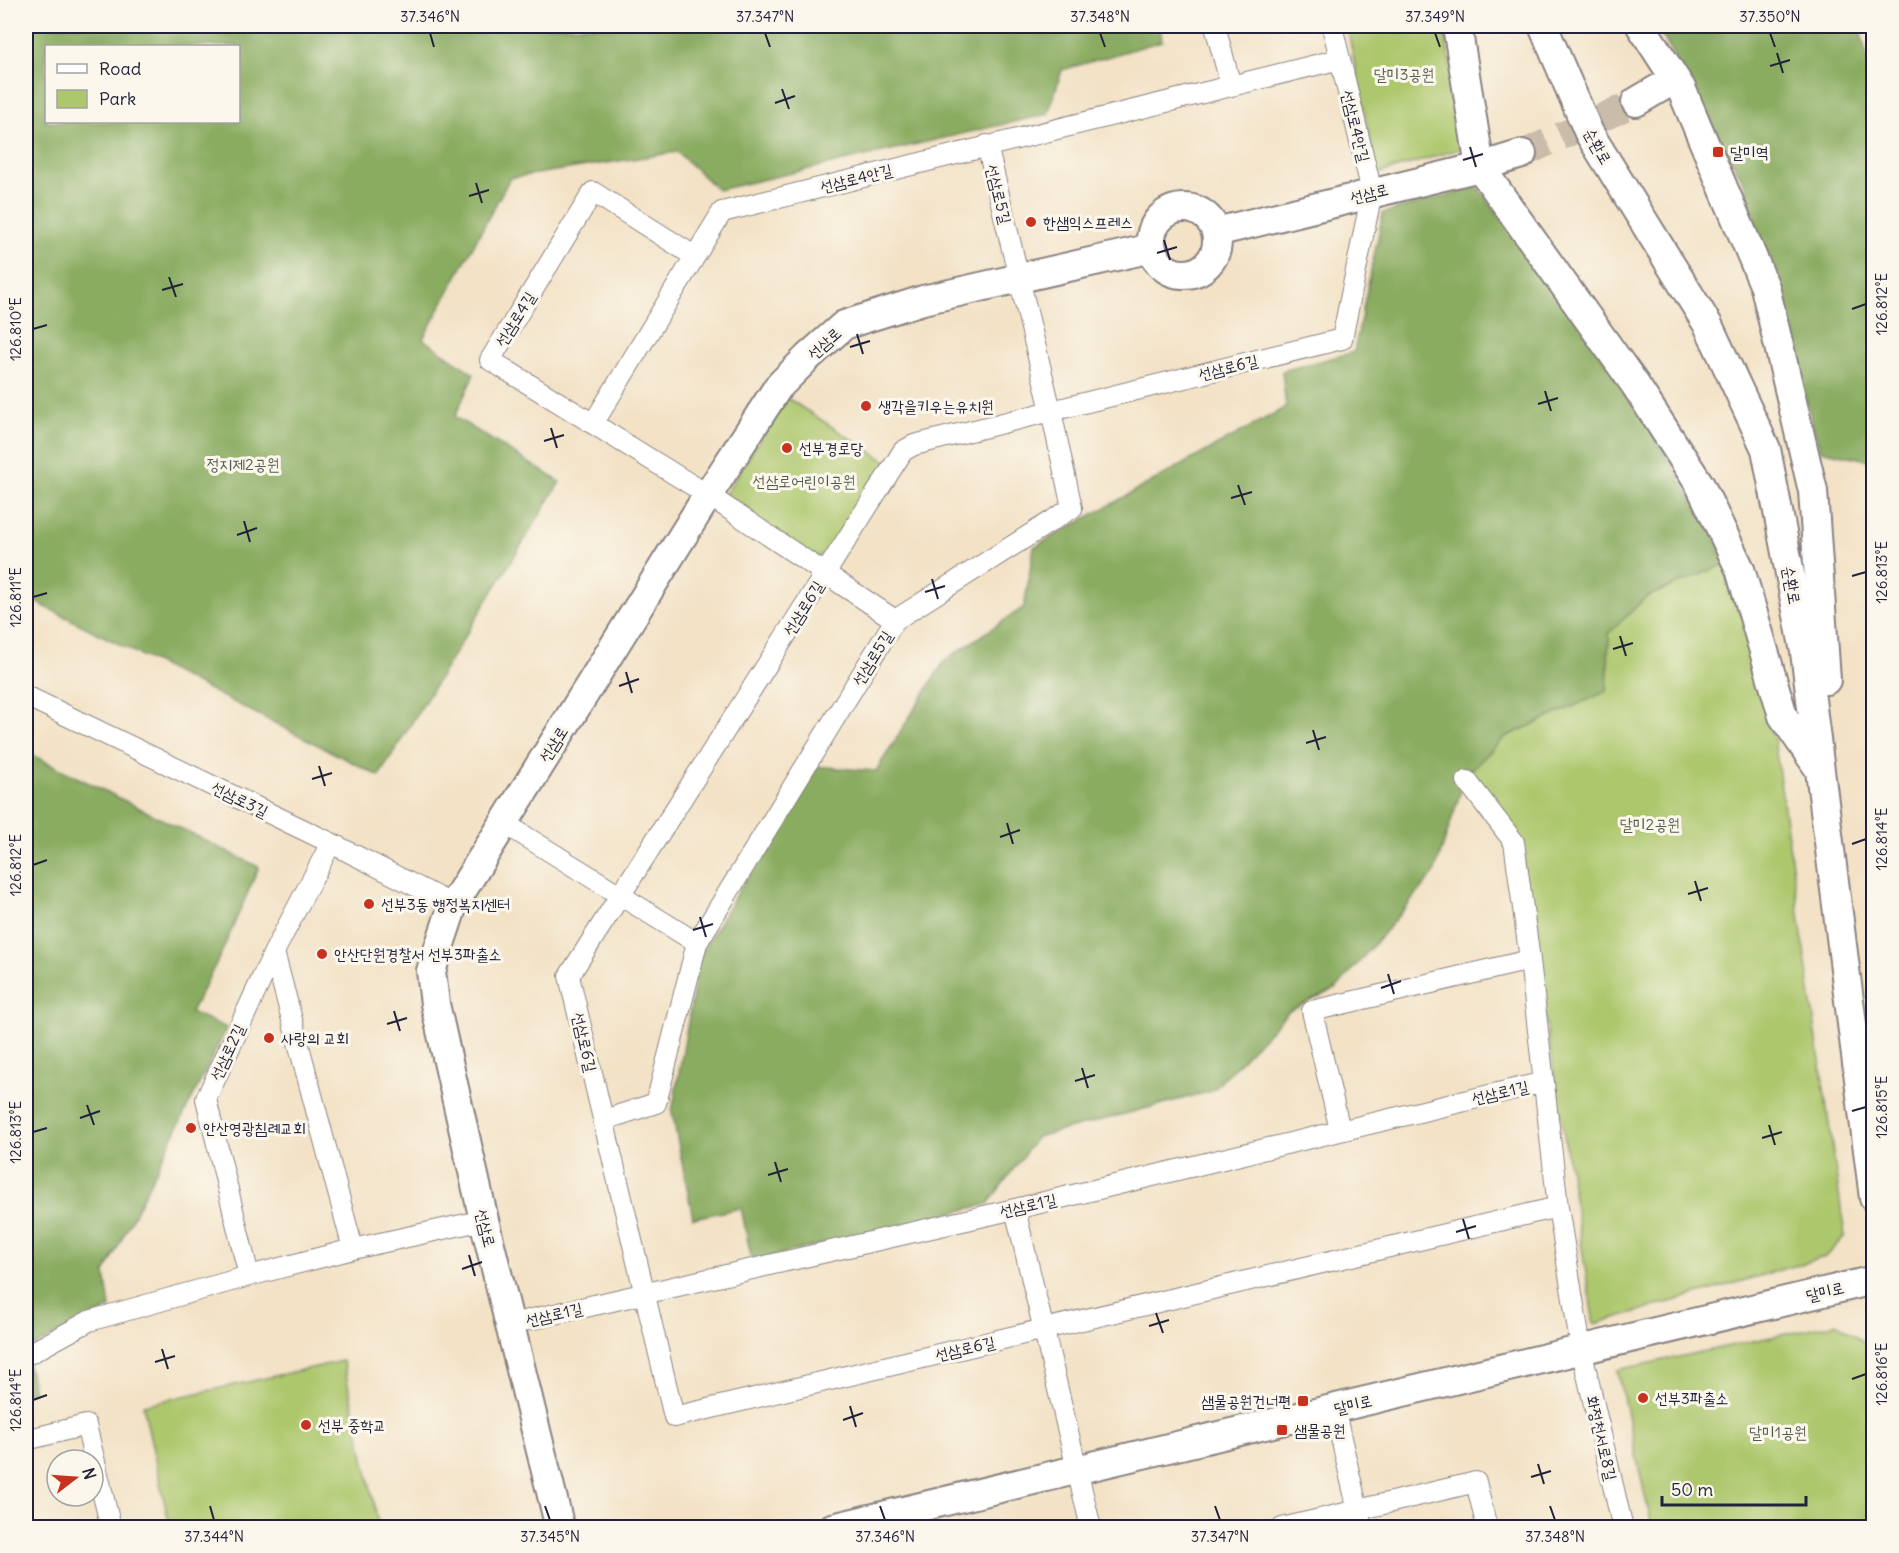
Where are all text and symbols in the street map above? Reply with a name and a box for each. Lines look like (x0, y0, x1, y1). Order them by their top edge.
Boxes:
text: 37.346°N (400, 7, 460, 26)
text: 37.347°N (736, 7, 794, 26)
text: 37.348°N (1070, 7, 1130, 26)
text: 37.349°N (1405, 7, 1465, 26)
text: 37.350°N (1739, 7, 1801, 26)
legend (45, 45, 240, 123)
text: Road (99, 57, 142, 80)
park label: 달미3공원 (1374, 64, 1434, 84)
text: Park (99, 87, 136, 110)
street label: 선삼로4안길 (1337, 88, 1375, 164)
street label: 순환로 (1580, 124, 1616, 168)
place label: 달미역 (1730, 142, 1769, 162)
marker: 달미역 (1711, 145, 1725, 159)
street label: 선삼로4안길 (818, 159, 894, 197)
street label: 선삼로5길 (982, 162, 1016, 226)
street label: 선삼로 (1348, 179, 1390, 207)
place label: 한샘익스프레스 (1043, 212, 1133, 232)
marker: 한샘익스프레스 (1024, 215, 1038, 229)
text: 126.812°E (1872, 273, 1891, 335)
street label: 선삼로4길 (490, 288, 540, 350)
text: 126.810°E (6, 297, 25, 361)
street label: 선삼로 (803, 323, 845, 363)
street label: 선삼로6길 (1196, 350, 1260, 384)
place label: 생각을키우는유치원 (878, 396, 994, 416)
marker: 생각을키우는유치원 (859, 399, 873, 413)
place label: 선부경로당 (799, 438, 864, 458)
marker: 선부경로당 (780, 441, 794, 455)
park label: 정지제2공원 (206, 454, 280, 474)
park label: 선삼로어린이공원 (753, 471, 856, 491)
text: 126.813°E (1872, 540, 1891, 603)
street label: 순환로 (1778, 564, 1806, 606)
text: 126.811°E (6, 567, 25, 627)
street label: 선삼로6길 (778, 577, 828, 639)
street label: 선삼로5길 (847, 627, 897, 689)
street label: 선삼로 (534, 722, 572, 766)
street label: 선삼로3길 (208, 777, 272, 821)
text: 126.814°E (1872, 807, 1891, 871)
park label: 달미2공원 (1620, 814, 1680, 834)
text: 126.812°E (6, 834, 25, 896)
place label: 선부3동 행정복지센터 (381, 894, 510, 914)
marker: 선부3동 행정복지센터 (362, 897, 376, 911)
place label: 안산단원경찰서 선부3파출소 (334, 944, 501, 964)
marker: 안산단원경찰서 선부3파출소 (315, 947, 329, 961)
street label: 선삼로6길 (568, 1010, 602, 1074)
street label: 선삼로2길 (205, 1020, 249, 1084)
place label: 사랑의 교회 (281, 1028, 349, 1048)
marker: 사랑의 교회 (262, 1031, 276, 1045)
text: 126.815°E (1872, 1075, 1891, 1139)
street label: 선삼로1길 (1470, 1076, 1531, 1108)
text: 126.813°E (6, 1100, 25, 1163)
place label: 안산영광침례교회 (203, 1118, 306, 1138)
marker: 안산영광침례교회 (184, 1121, 198, 1135)
street label: 선삼로1길 (998, 1189, 1059, 1221)
street label: 선삼로 (472, 1207, 500, 1249)
street label: 달미로 (1804, 1277, 1846, 1305)
street label: 선삼로1길 (524, 1298, 585, 1330)
street label: 선삼로6길 (933, 1331, 997, 1365)
text: 126.816°E (1872, 1342, 1891, 1406)
text: 126.814°E (6, 1368, 25, 1432)
place label: 선부3파출소 (1655, 1388, 1728, 1408)
street label: 달미로 (1332, 1390, 1374, 1418)
place label: 샘물공원건너편 (1201, 1391, 1291, 1411)
marker: 선부3파출소 (1636, 1391, 1650, 1405)
marker: 샘물공원건너편 (1296, 1394, 1310, 1408)
street label: 화정천서로8길 (1583, 1394, 1621, 1482)
place label: 선부 중학교 (318, 1415, 386, 1435)
marker: 선부 중학교 (299, 1418, 313, 1432)
place label: 샘물공원 (1294, 1420, 1346, 1440)
park label: 달미1공원 (1749, 1422, 1807, 1442)
marker: 샘물공원 (1275, 1423, 1289, 1437)
north arrow (45, 1448, 105, 1508)
text: N (78, 1465, 101, 1482)
scale bar (1662, 1469, 1806, 1507)
text: 50 m (1671, 1478, 1713, 1501)
text: 37.344°N (184, 1527, 244, 1546)
text: 37.345°N (520, 1527, 580, 1546)
text: 37.346°N (855, 1527, 915, 1546)
text: 37.347°N (1191, 1527, 1249, 1546)
text: 37.348°N (1525, 1527, 1585, 1546)

